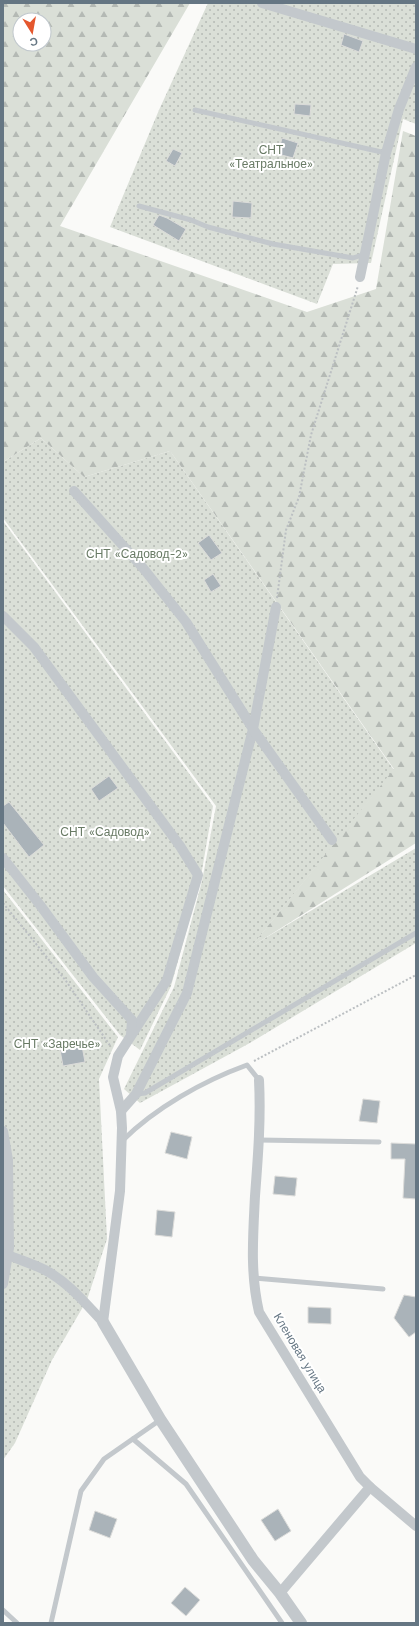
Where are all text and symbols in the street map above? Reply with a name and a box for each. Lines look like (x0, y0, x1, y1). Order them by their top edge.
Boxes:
north arrow (12, 12, 52, 52)
text: С (29, 34, 39, 48)
park label: СНТ «Театральное» (229, 143, 313, 171)
park label: СНТ «Садовод-2» (86, 547, 188, 561)
park label: СНТ «Садовод» (60, 825, 150, 839)
park label: СНТ «Заречье» (14, 1037, 100, 1051)
street label: Кленовая улица (271, 1311, 329, 1396)

